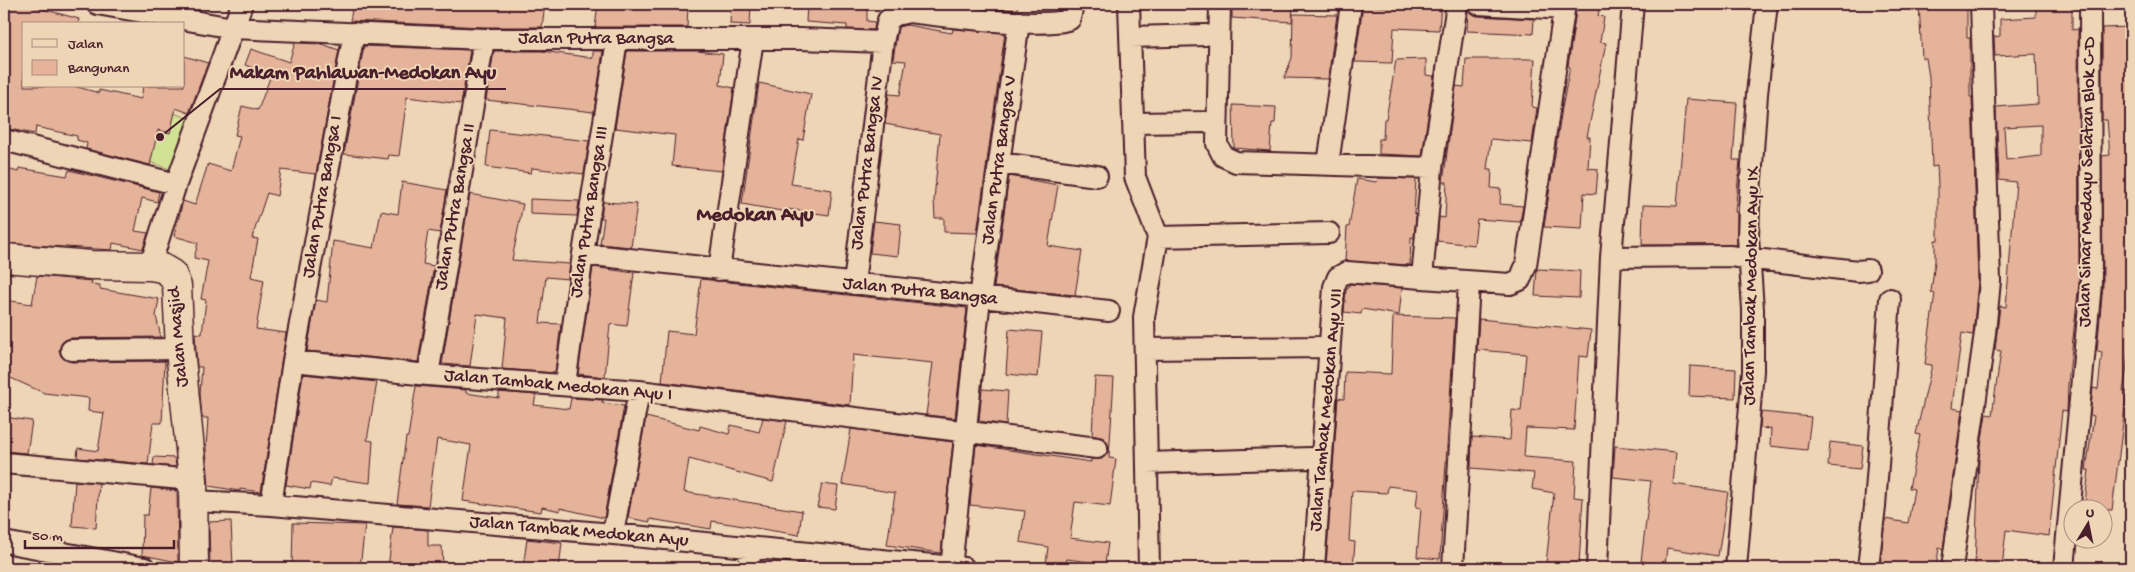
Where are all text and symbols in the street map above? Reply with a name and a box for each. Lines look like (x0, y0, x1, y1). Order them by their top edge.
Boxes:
legend (22, 22, 185, 88)
street label: Jalan Putra Bangsa (518, 28, 675, 51)
text: Jalan (68, 36, 103, 54)
street label: Jalan Sinar Medayu Selatan Blok C-D (2074, 36, 2102, 327)
callout: Makam Pahlawan-Medokan Ayu (220, 54, 506, 89)
text: Bangunan (67, 60, 129, 78)
text: Makam Pahlawan-Medokan Ayu (230, 63, 497, 86)
street label: Jalan Putra Bangsa V (977, 74, 1023, 246)
street label: Jalan Putra Bangsa IV (846, 75, 890, 251)
street label: Jalan Putra Bangsa I (297, 114, 349, 280)
street label: Jalan Putra Bangsa II (430, 122, 482, 292)
street label: Jalan Putra Bangsa III (565, 124, 615, 300)
street label: Jalan Tambak Medokan Ayu IX (1738, 165, 1766, 406)
district label: Medokan Ayu (696, 204, 814, 229)
street label: Jalan Putra Bangsa (841, 272, 1000, 312)
street label: Jalan Masjid (163, 284, 195, 388)
street label: Jalan Tambak Medokan Ayu VII (1305, 287, 1349, 533)
street label: Jalan Tambak Medokan Ayu I (443, 365, 673, 407)
north arrow (2062, 500, 2112, 550)
text: U (2084, 505, 2095, 523)
street label: Jalan Tambak Medokan Ayu (469, 511, 690, 553)
scale bar (25, 517, 174, 549)
text: 50 m (32, 528, 63, 546)

